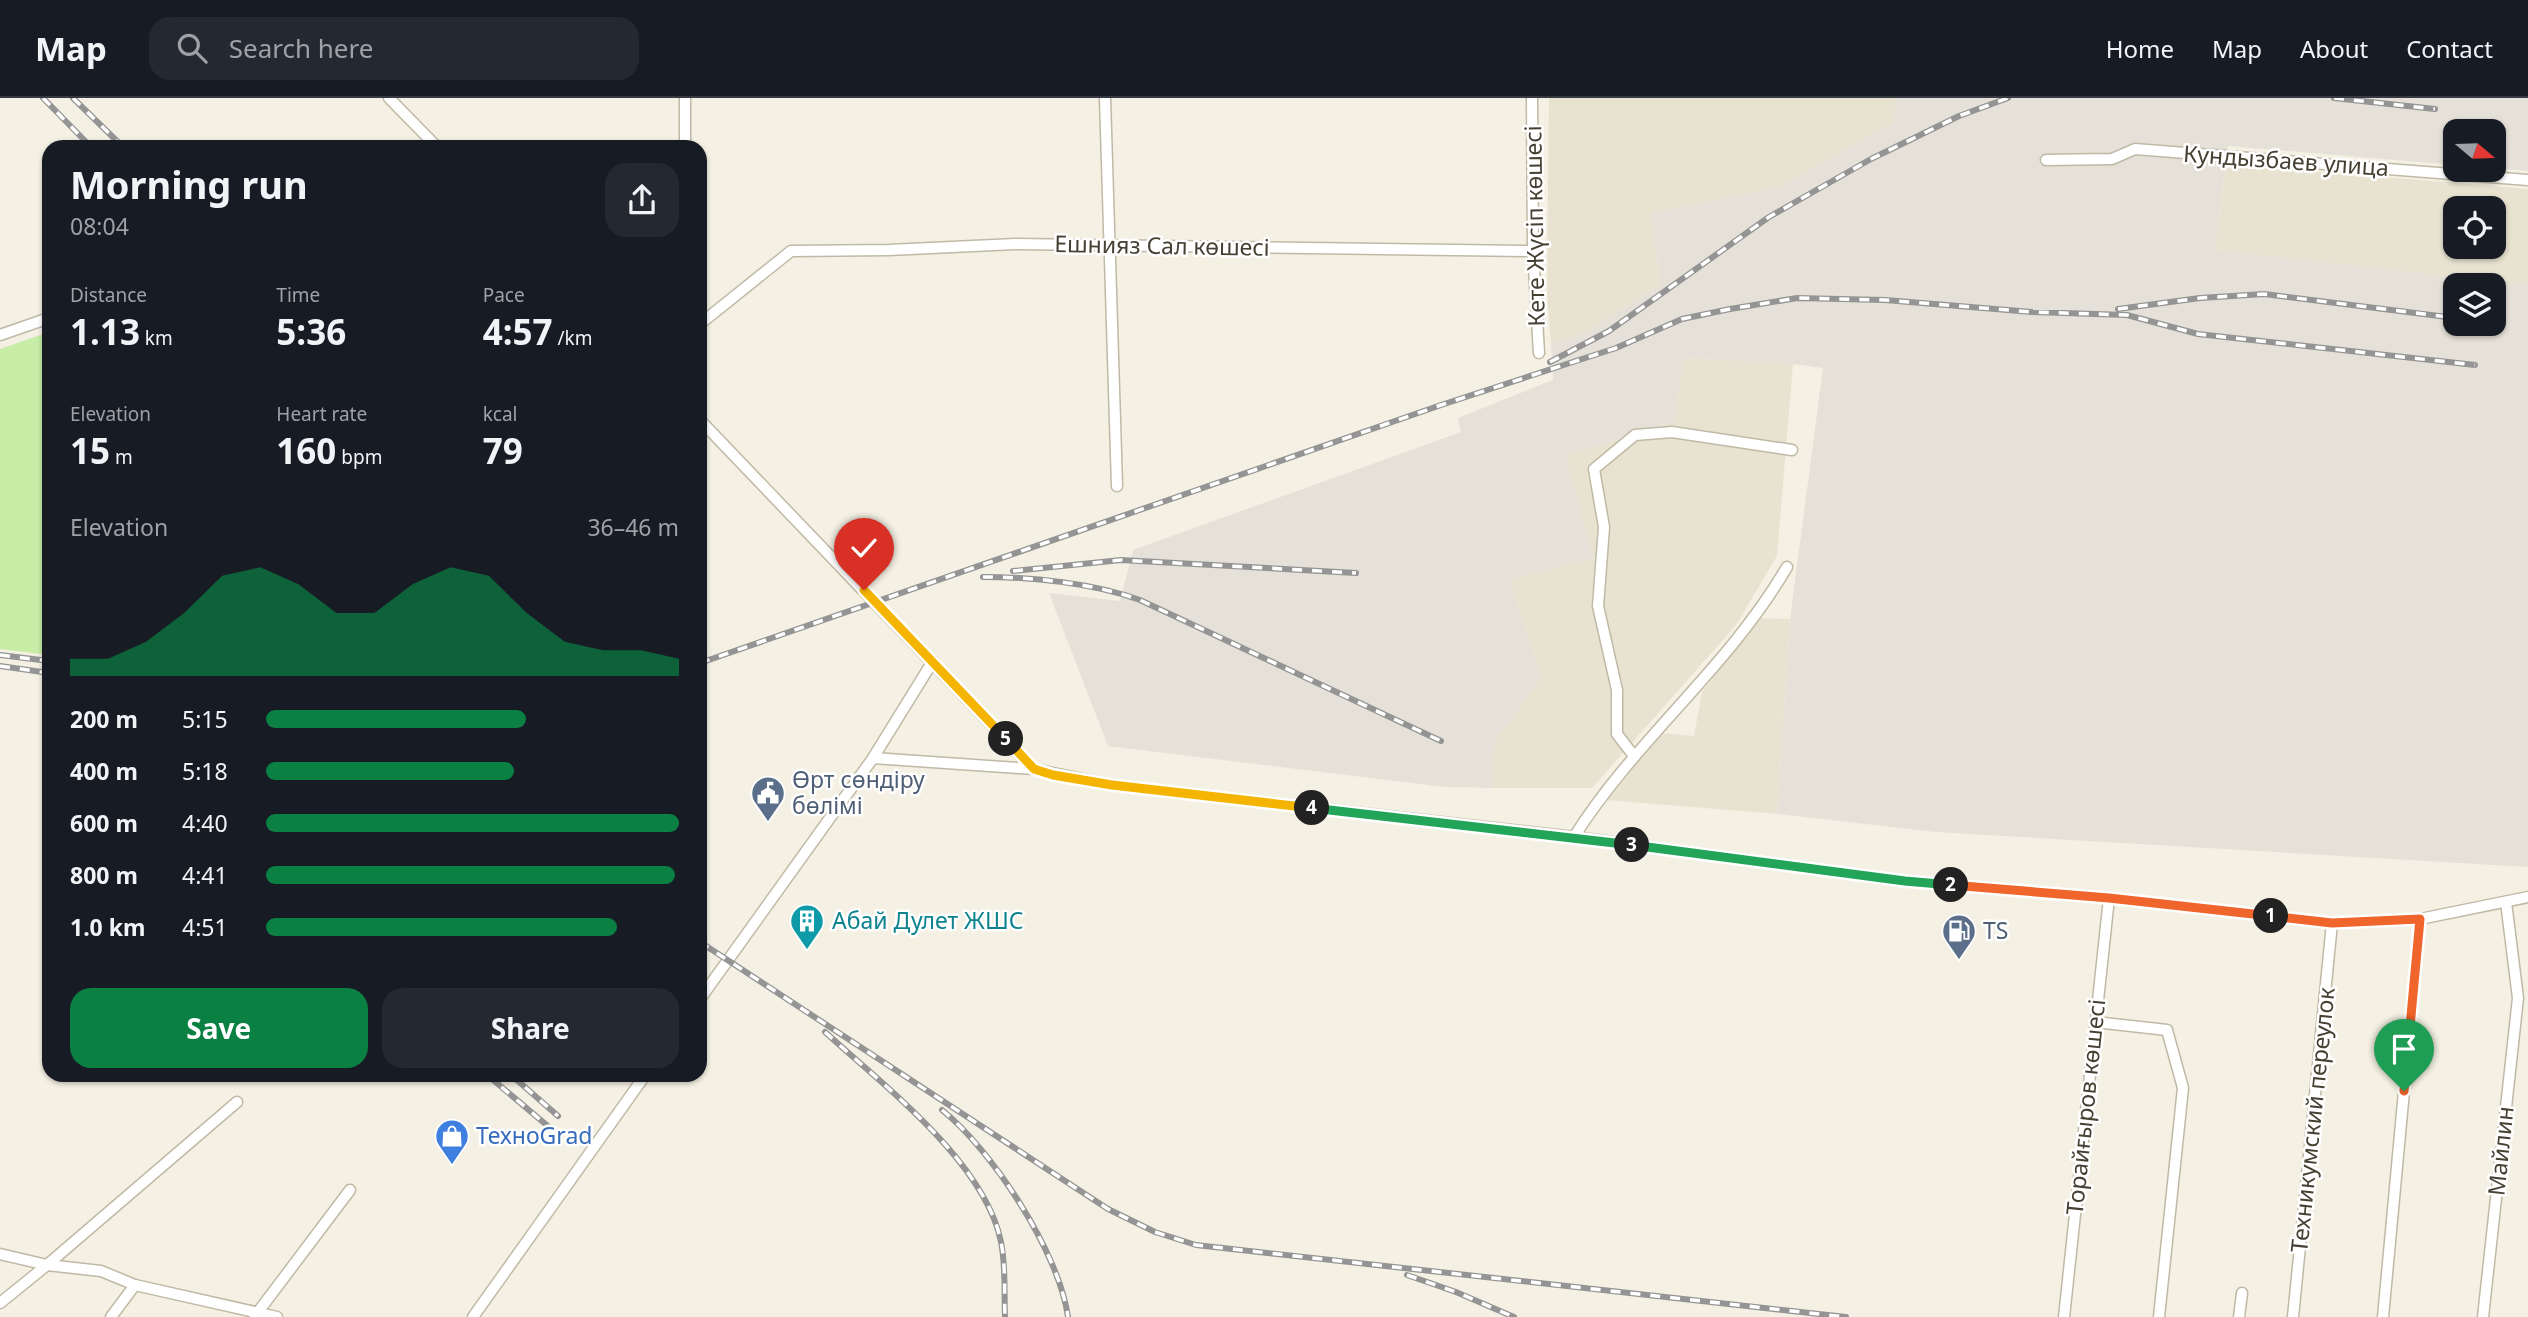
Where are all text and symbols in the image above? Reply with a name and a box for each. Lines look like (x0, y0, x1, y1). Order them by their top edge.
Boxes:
search box (149, 17, 639, 80)
text: Map (35, 26, 107, 71)
icon: search (173, 29, 211, 67)
text: Search here (229, 30, 373, 66)
text: Home (2106, 32, 2174, 65)
text: Map (2212, 32, 2262, 65)
text: About (2300, 32, 2368, 65)
text: Contact (2406, 32, 2493, 65)
north arrow (2443, 119, 2506, 182)
map controls (2443, 119, 2506, 336)
street label: Кете Жүсіп көшесі (1516, 125, 1552, 327)
street label: Кундызбаев улица (2182, 137, 2390, 183)
text: Morning run (70, 158, 308, 210)
button: share (605, 163, 679, 237)
button: locate (2443, 196, 2506, 259)
text: 08:04 (70, 210, 129, 242)
street label: Ешнияз Сал көшесі (1054, 227, 1270, 263)
button: layers (2443, 273, 2506, 336)
text: Distance (70, 282, 147, 308)
text: Time (276, 282, 320, 308)
text: Pace (483, 282, 525, 308)
text: 1.13 (70, 308, 140, 355)
text: 5:36 (276, 308, 346, 355)
text: 4:57 (483, 308, 553, 355)
text: km (140, 325, 173, 351)
text: /km (553, 325, 592, 351)
text: Elevation (70, 401, 151, 427)
text: Heart rate (276, 401, 367, 427)
text: kcal (483, 401, 517, 427)
text: 15 (70, 427, 110, 474)
text: 160 (276, 427, 336, 474)
text: 79 (483, 427, 523, 474)
text: m (110, 444, 133, 470)
text: bpm (336, 444, 382, 470)
text: Elevation (70, 511, 168, 543)
text: 36–46 m (587, 511, 679, 543)
pin (834, 518, 894, 590)
icon: check (845, 529, 883, 567)
text: 200 m (70, 703, 138, 735)
text: 5:15 (182, 703, 228, 735)
pin: 5 (988, 722, 1024, 756)
text: 5 (1000, 725, 1011, 751)
text: 400 m (70, 755, 138, 787)
text: 5:18 (182, 755, 228, 787)
place label: Өрт сөндіру бөлімі (792, 763, 925, 821)
public building icon: Өрт сөндіру бөлімі (749, 774, 787, 823)
pin: 4 (1294, 790, 1330, 826)
text: 4 (1306, 794, 1317, 820)
text: 600 m (70, 807, 138, 839)
text: 4:40 (182, 807, 228, 839)
pin: 3 (1614, 828, 1650, 862)
text: 3 (1626, 831, 1637, 857)
text: 800 m (70, 859, 138, 891)
text: 4:41 (182, 859, 228, 891)
pin: 2 (1934, 868, 1968, 902)
text: 2 (1945, 871, 1956, 897)
pin: 1 (2254, 898, 2288, 934)
building icon: Абай Дулет ЖШС (788, 902, 826, 951)
text: 1 (2265, 902, 2276, 928)
place label: Абай Дулет ЖШС (832, 904, 1023, 936)
text: 1.0 km (70, 911, 145, 943)
text: 4:51 (182, 911, 228, 943)
fuel station icon: TS (1940, 912, 1978, 961)
place label: TS (1983, 914, 2008, 946)
street label: Техникумский переулок (2282, 985, 2342, 1254)
button: Save (70, 988, 368, 1068)
button: Share (382, 988, 679, 1068)
street label: Торайғыров көшесі (2058, 997, 2112, 1216)
pin (2374, 1019, 2434, 1091)
icon: arrive (2385, 1030, 2423, 1068)
street label: Майлин (2479, 1105, 2521, 1197)
shop icon: ТехноGrad (433, 1117, 471, 1166)
place label: ТехноGrad (476, 1119, 592, 1151)

